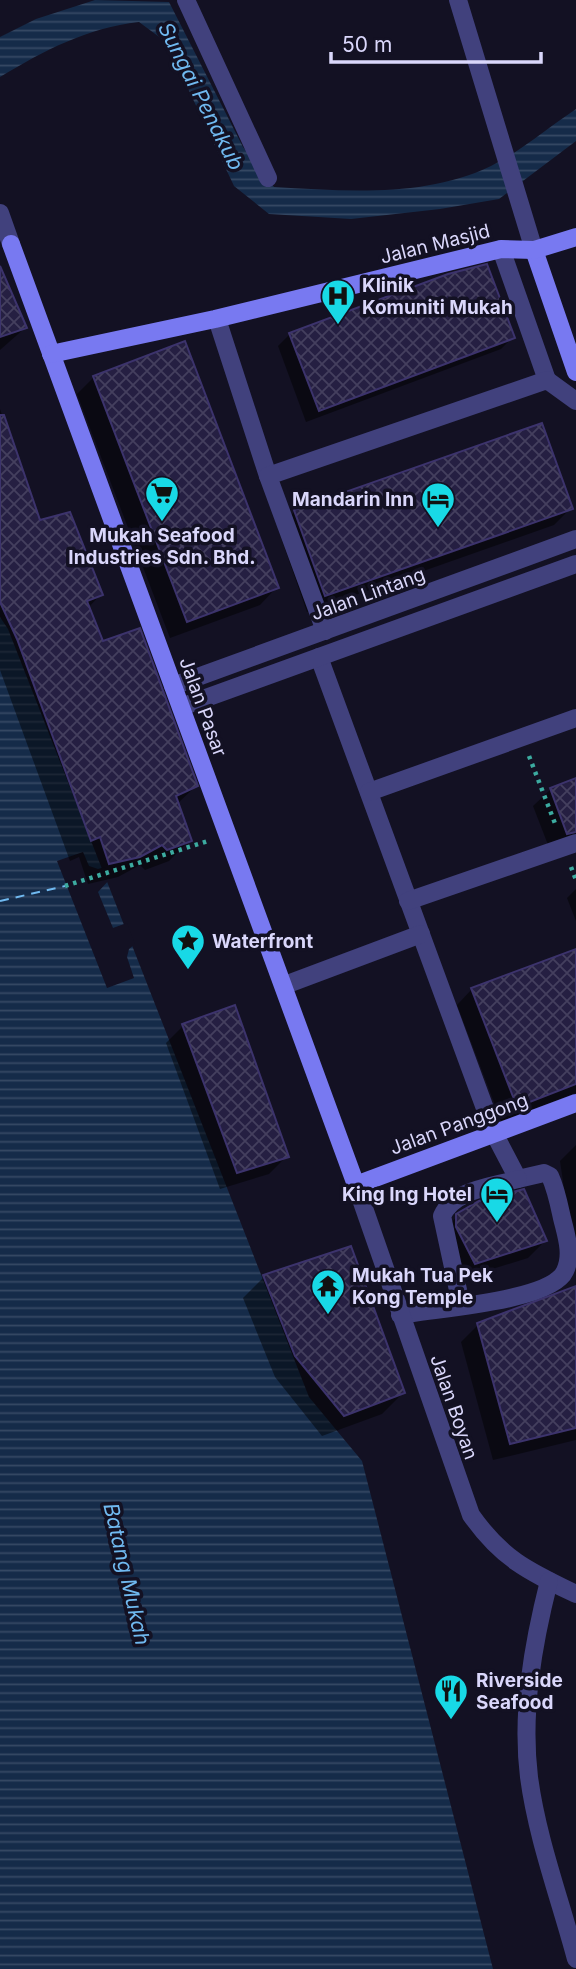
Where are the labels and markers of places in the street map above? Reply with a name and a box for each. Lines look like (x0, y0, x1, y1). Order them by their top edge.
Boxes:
place label: Klinik Komuniti Mukah (362, 274, 513, 319)
hospital icon: Klinik Komuniti Mukah (319, 277, 357, 326)
supermarket icon: Mukah Seafood Industries Sdn. Bhd. (143, 474, 181, 523)
hotel icon: Mandarin Inn (419, 480, 457, 529)
place label: Mandarin Inn (292, 488, 414, 511)
place label: Mukah Seafood Industries Sdn. Bhd. (68, 524, 256, 569)
place icon: Waterfront (169, 922, 207, 971)
place label: Waterfront (212, 930, 313, 953)
hotel icon: King Ing Hotel (478, 1175, 516, 1224)
place label: King Ing Hotel (342, 1183, 472, 1206)
place label: Mukah Tua Pek Kong Temple (352, 1264, 493, 1309)
temple icon: Mukah Tua Pek Kong Temple (309, 1267, 347, 1316)
place label: Riverside Seafood (476, 1669, 563, 1714)
restaurant icon: Riverside Seafood (432, 1672, 470, 1721)

